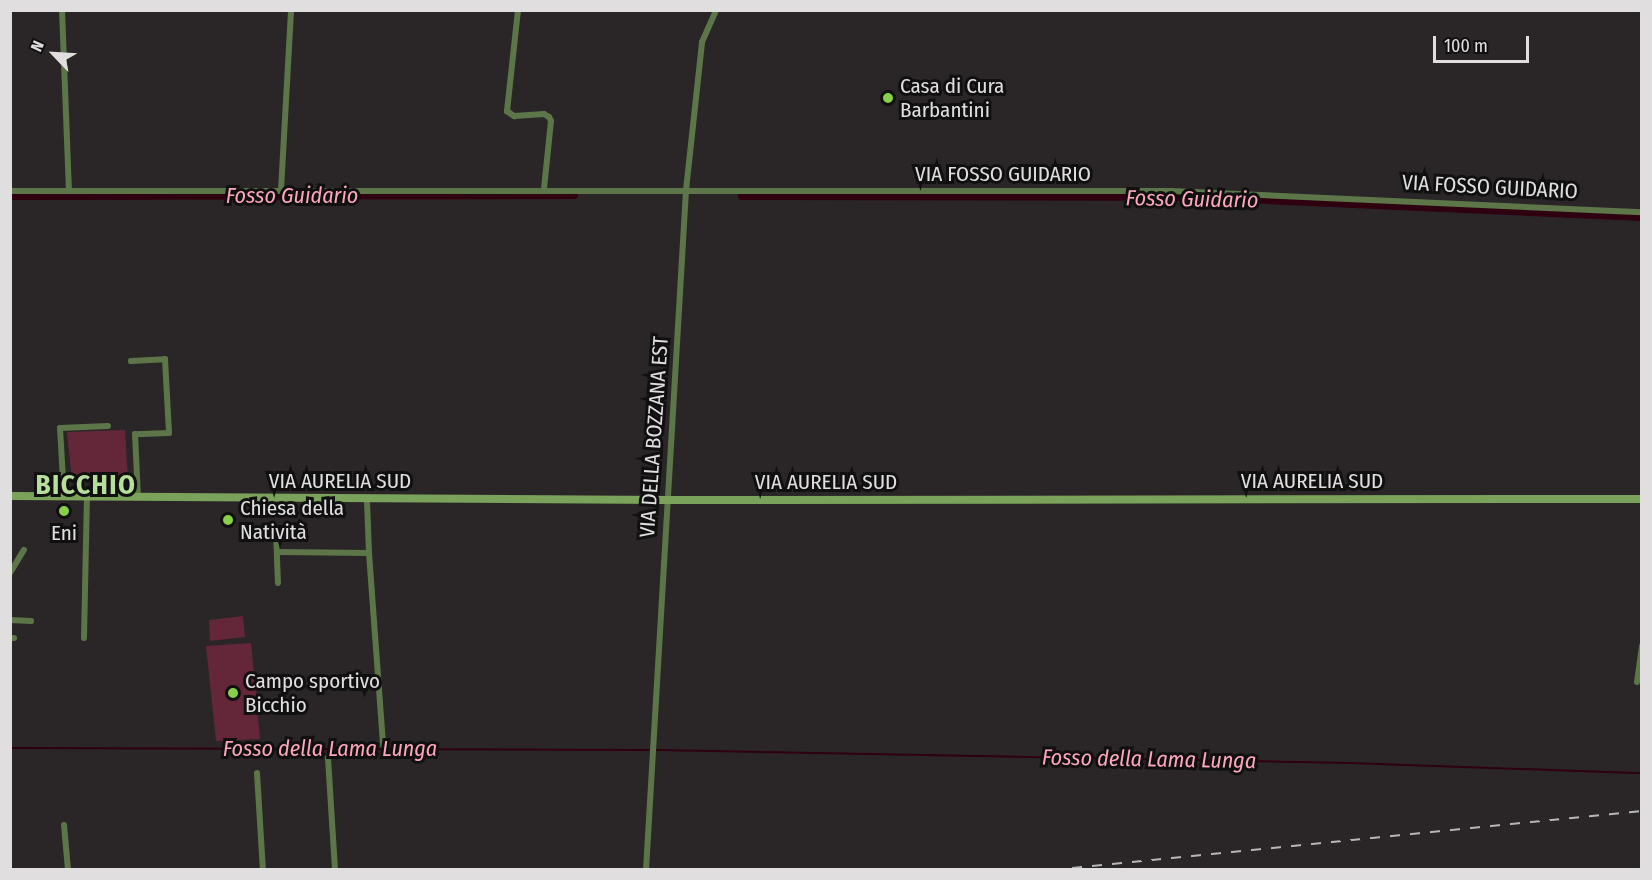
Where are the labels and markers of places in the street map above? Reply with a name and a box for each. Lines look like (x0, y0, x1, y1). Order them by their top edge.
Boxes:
place label: Casa di Cura Barbantini (900, 73, 1004, 123)
marker: Casa di Cura Barbantini (881, 91, 895, 105)
place label: Chiesa della Natività (240, 495, 344, 545)
marker: Eni (57, 504, 71, 518)
marker: Chiesa della Natività (221, 513, 235, 527)
place label: Eni (51, 520, 77, 546)
place label: Campo sportivo Bicchio (245, 668, 380, 718)
marker: Campo sportivo Bicchio (226, 686, 240, 700)

